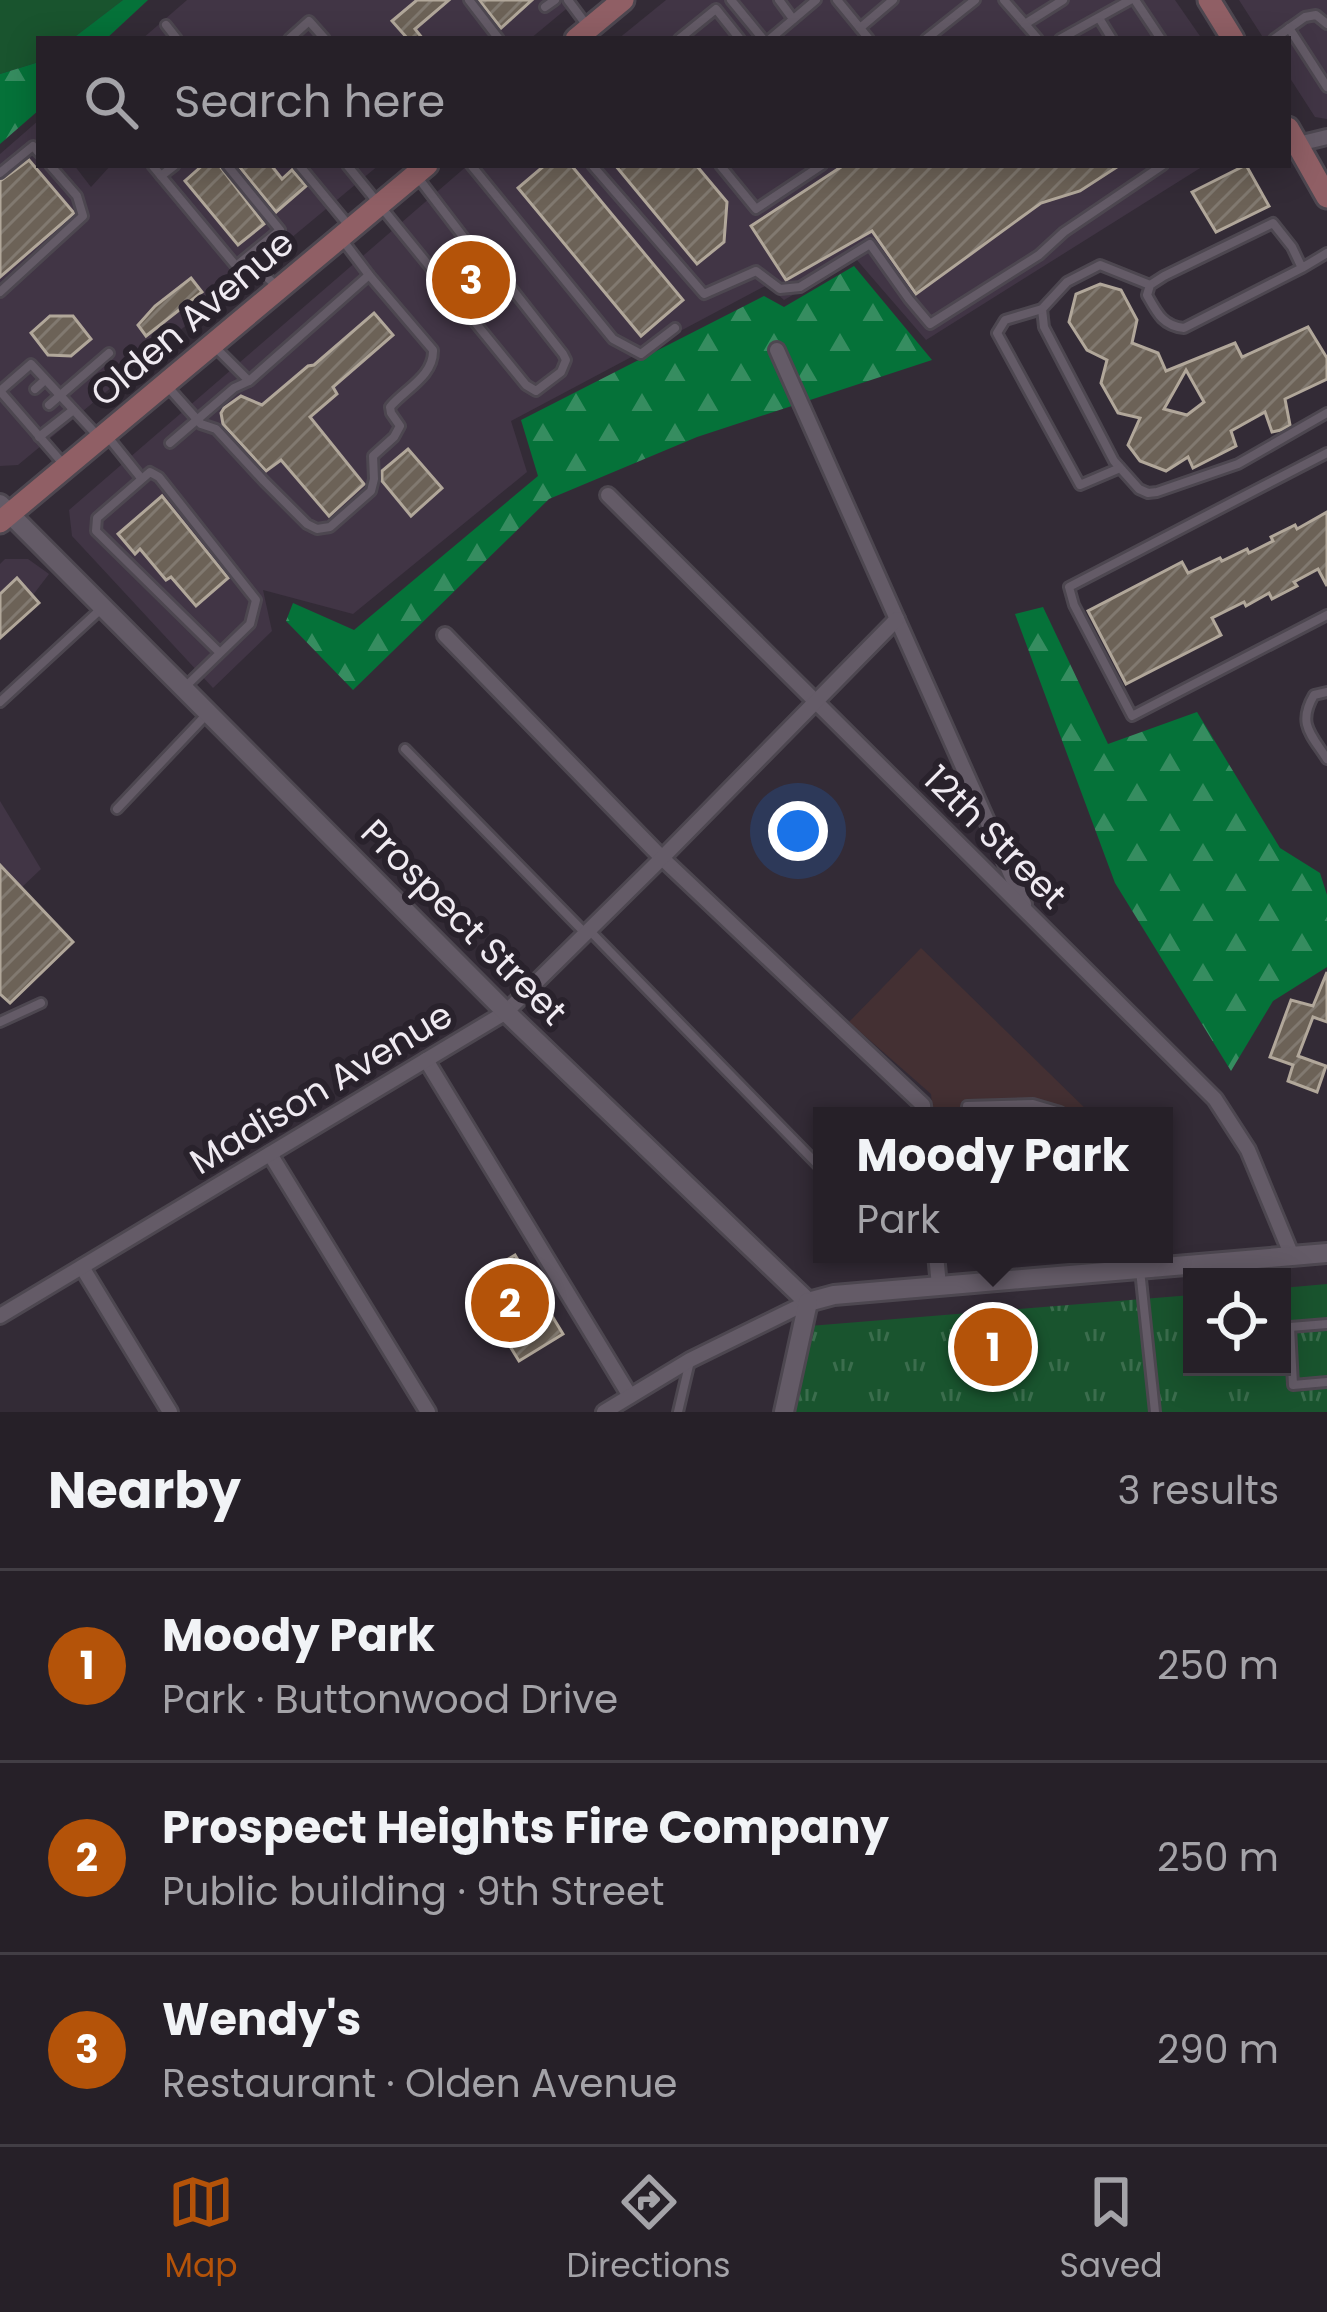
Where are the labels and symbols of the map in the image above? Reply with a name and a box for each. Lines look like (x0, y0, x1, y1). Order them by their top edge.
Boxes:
street label: Olden Avenue (79, 218, 305, 418)
pin: 3 (432, 235, 510, 325)
street label: 12th Street (912, 754, 1078, 920)
your location (768, 801, 828, 861)
street label: Prospect Street (350, 808, 578, 1036)
street label: Madison Avenue (180, 989, 462, 1187)
pin: 2 (471, 1258, 549, 1348)
pin: 1 (954, 1302, 1032, 1392)

